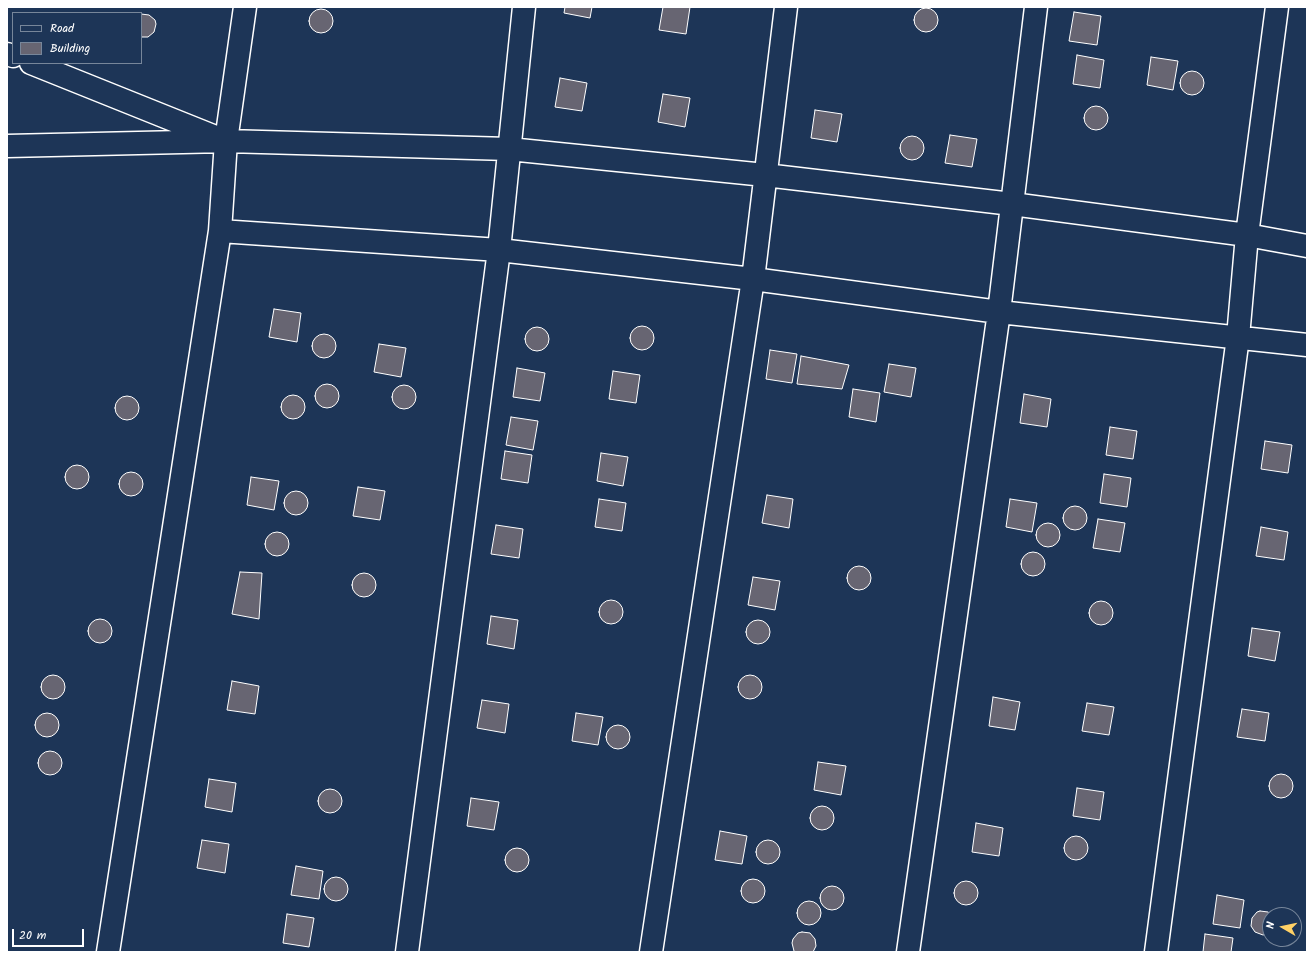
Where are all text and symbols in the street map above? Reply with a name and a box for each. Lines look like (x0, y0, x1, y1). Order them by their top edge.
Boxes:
legend (12, 12, 142, 64)
text: Road (50, 19, 74, 38)
text: Building (50, 39, 90, 58)
north arrow (1262, 907, 1302, 947)
text: N (1262, 920, 1281, 930)
scale bar (14, 921, 86, 947)
text: 20 m (19, 926, 46, 945)

